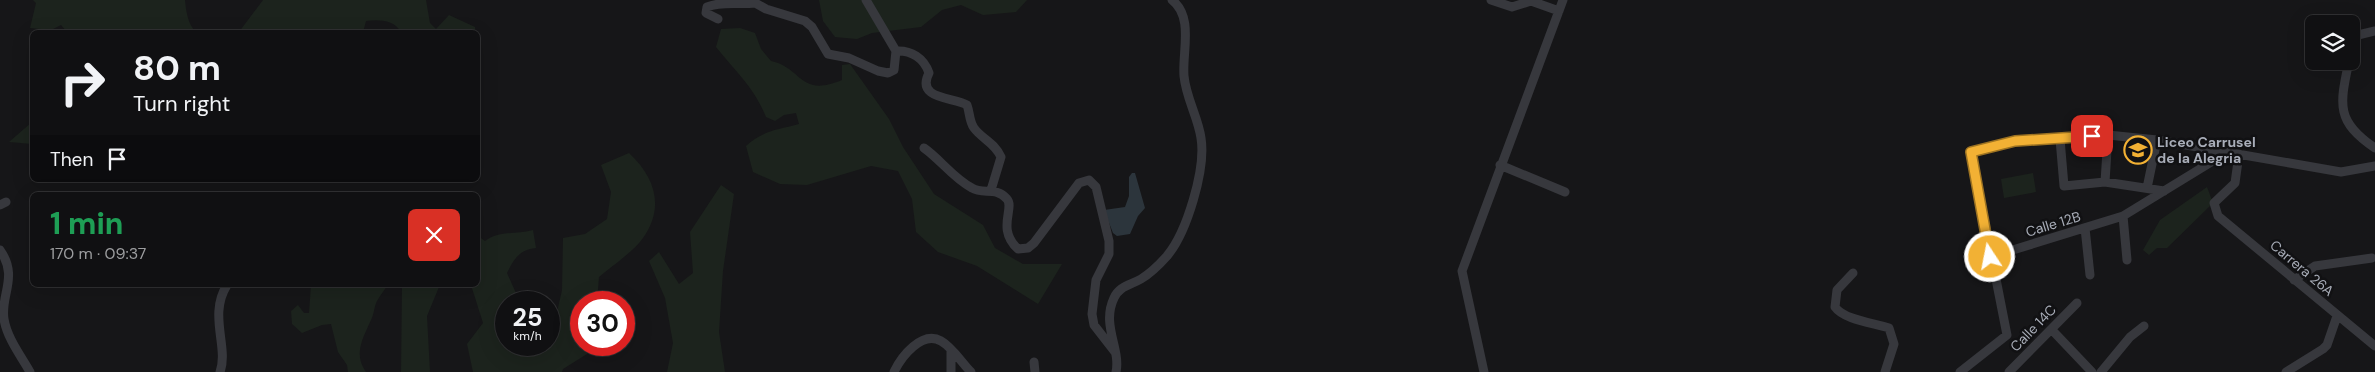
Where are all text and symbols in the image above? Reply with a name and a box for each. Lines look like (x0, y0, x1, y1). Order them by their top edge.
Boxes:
map controls (2305, 15, 2360, 70)
button: layers (2305, 15, 2360, 70)
text: 80 m (133, 45, 221, 91)
icon: right (50, 50, 115, 115)
text: Turn right (133, 89, 230, 118)
pin (2071, 115, 2113, 157)
icon: arrive (2078, 122, 2106, 150)
place label: Liceo Carrusel de la Alegria (2157, 133, 2256, 167)
school or university icon: Liceo Carrusel de la Alegria (2123, 135, 2153, 165)
icon: arrive (103, 145, 131, 173)
text: Then (50, 147, 93, 172)
text: 1 min (50, 204, 123, 243)
street label: Calle 12B (2023, 207, 2083, 241)
button: close (408, 209, 460, 261)
position arrow (1963, 230, 2015, 282)
street label: Carrera 26A (2266, 236, 2338, 300)
text: 170 m · 09:37 (50, 243, 146, 264)
speed limit sign: 30 (570, 291, 635, 356)
text: 25 (513, 301, 542, 334)
street label: Calle 14C (2006, 301, 2060, 355)
text: km/h (513, 328, 542, 344)

